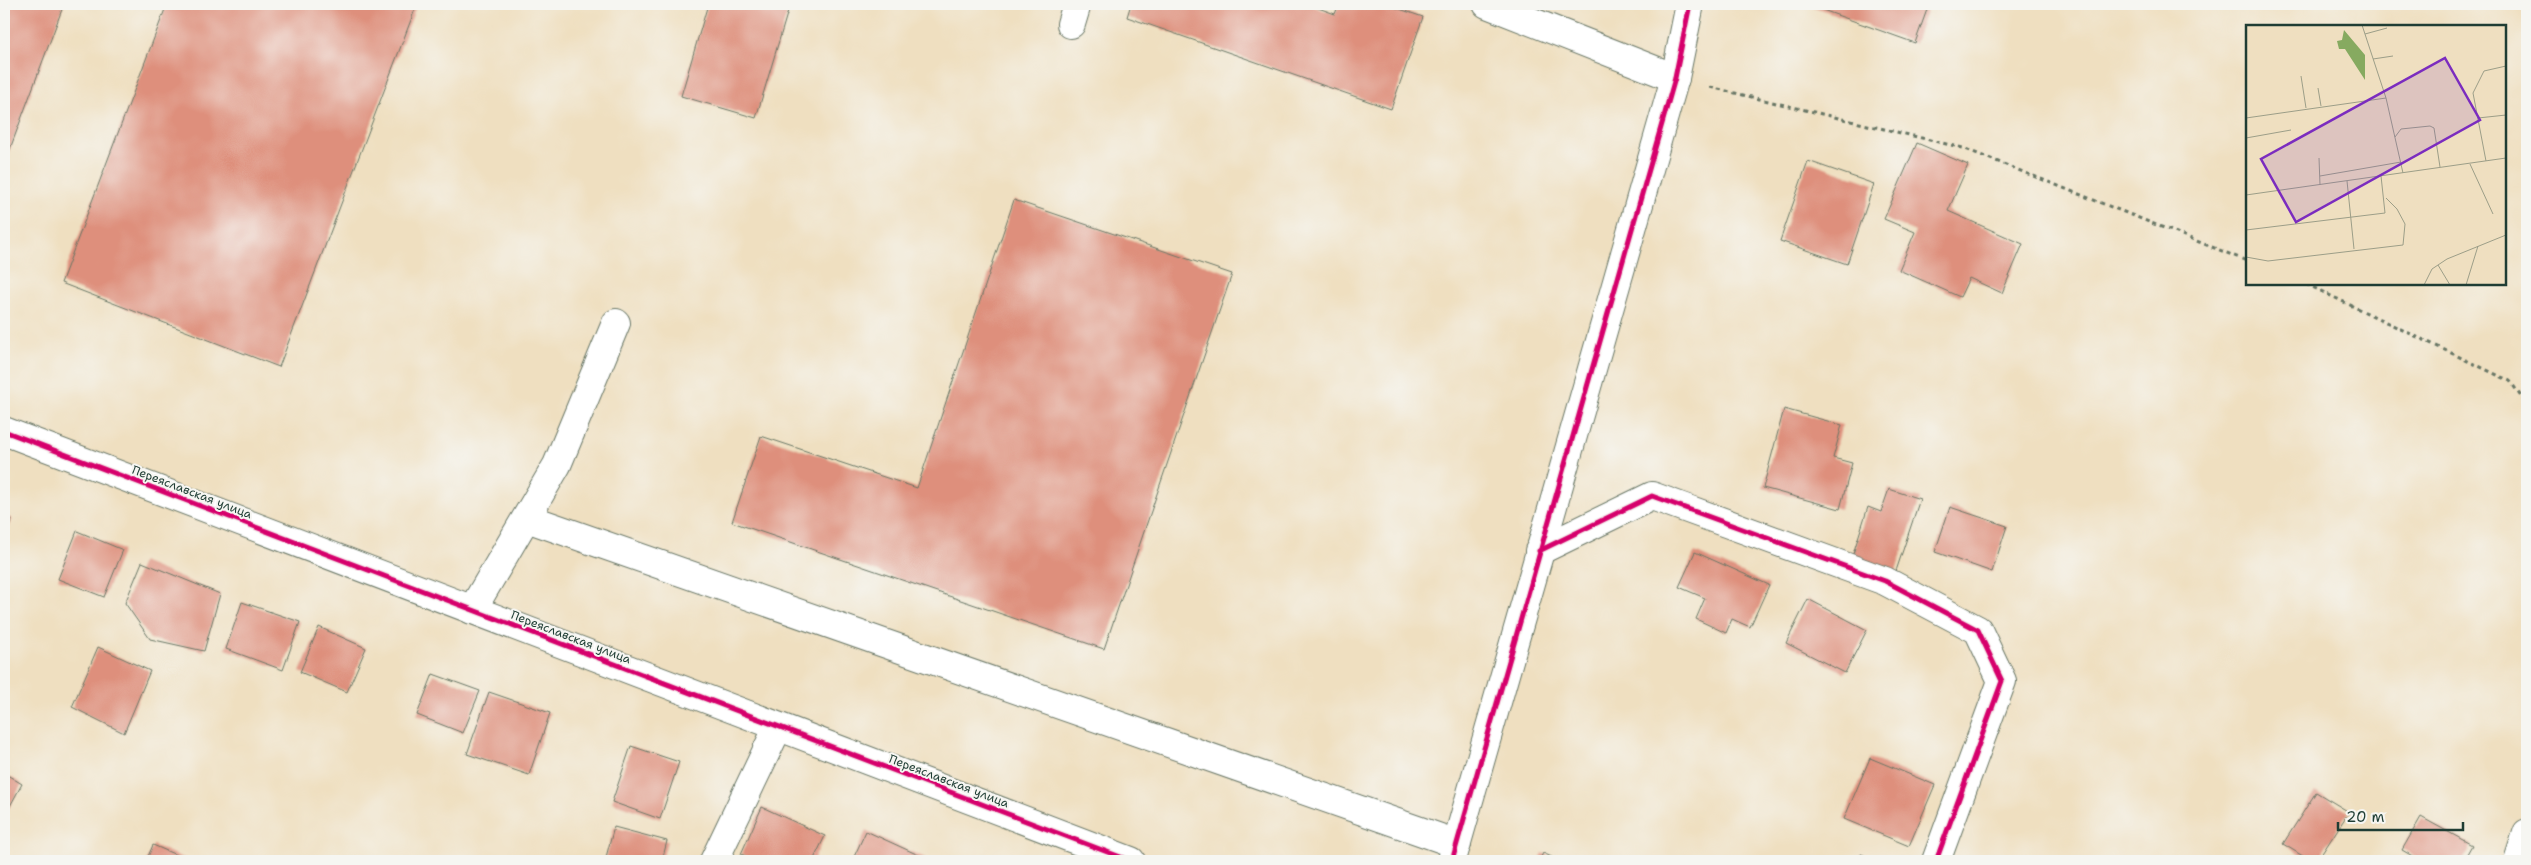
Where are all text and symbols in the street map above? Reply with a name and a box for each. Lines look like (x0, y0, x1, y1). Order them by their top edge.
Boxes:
inset map (2246, 25, 2506, 285)
street label: Переяславская улица (130, 462, 255, 523)
street label: Переяславская улица (509, 607, 634, 668)
street label: Переяславская улица (887, 751, 1012, 812)
scale bar (2338, 800, 2464, 832)
text: 20 m (2346, 807, 2385, 827)

